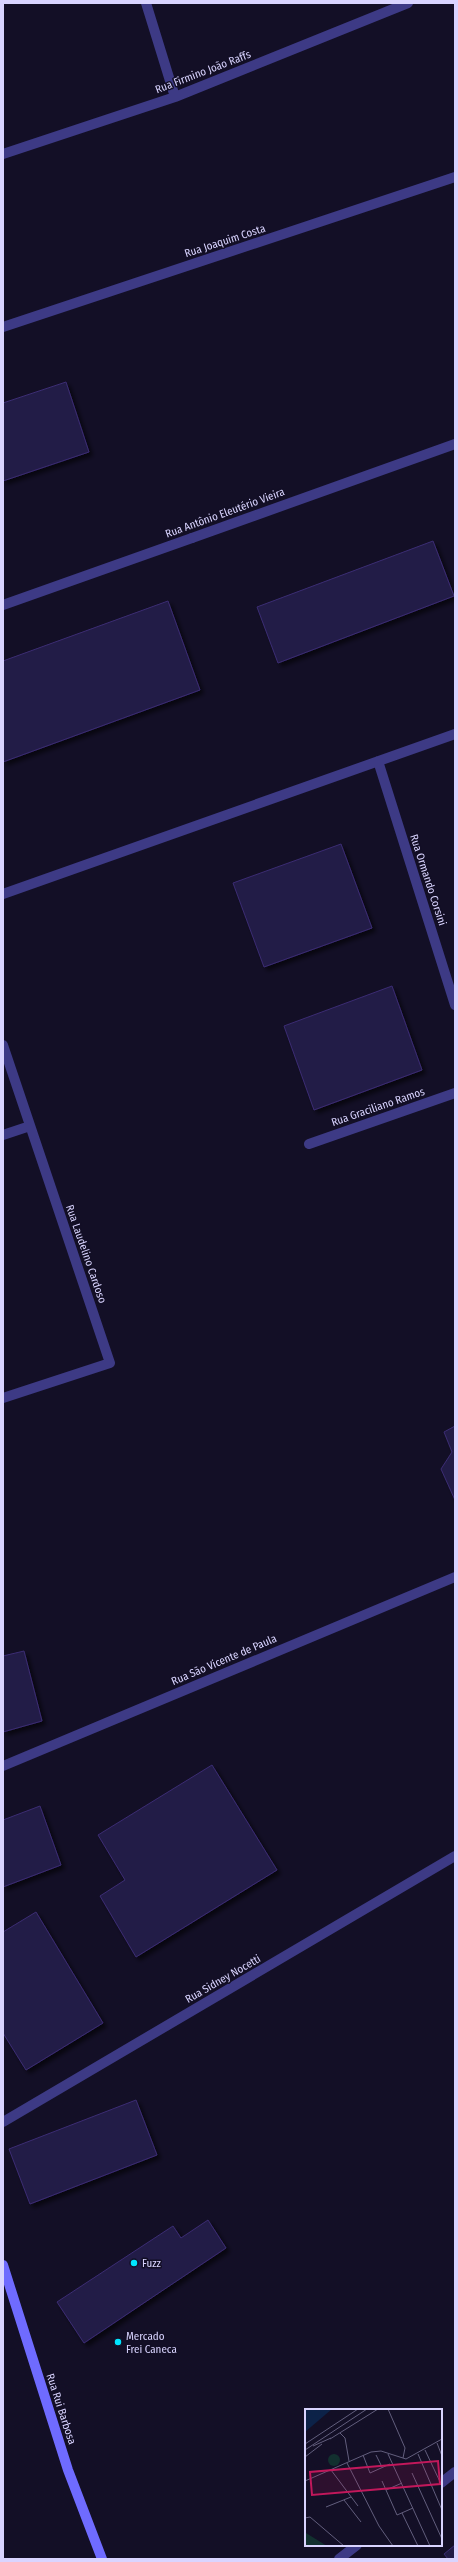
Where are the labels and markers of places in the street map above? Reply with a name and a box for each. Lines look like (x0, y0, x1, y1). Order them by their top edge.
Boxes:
place label: Fuzz (142, 2257, 162, 2270)
marker: Fuzz (129, 2258, 139, 2268)
place label: Mercado Frei Caneca (126, 2330, 177, 2356)
marker: Mercado Frei Caneca (113, 2337, 123, 2347)

